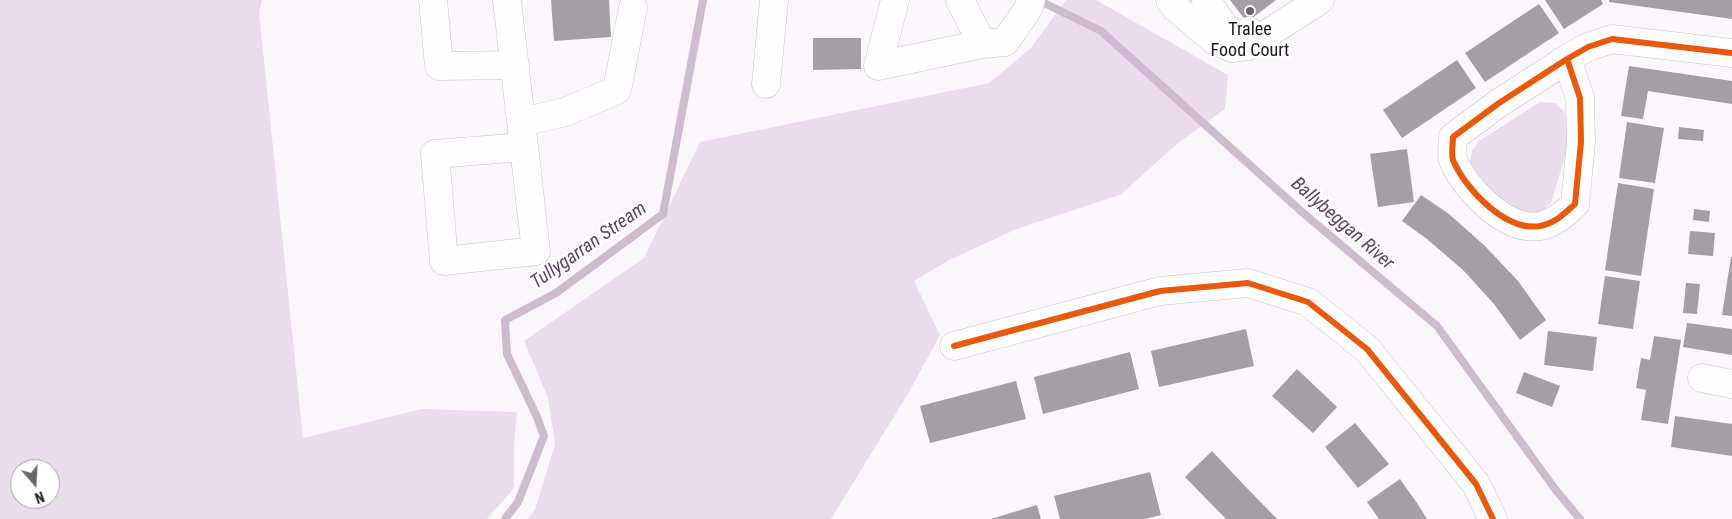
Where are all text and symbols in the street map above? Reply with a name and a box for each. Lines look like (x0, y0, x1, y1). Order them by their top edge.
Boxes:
marker: Tralee Food Court (1244, 5, 1256, 17)
place label: Tralee Food Court (1211, 19, 1289, 62)
water label: Ballybeggan River (1286, 173, 1398, 275)
water label: Tullygarran Stream (527, 198, 651, 294)
north arrow (10, 459, 60, 509)
text: N (33, 488, 46, 506)

